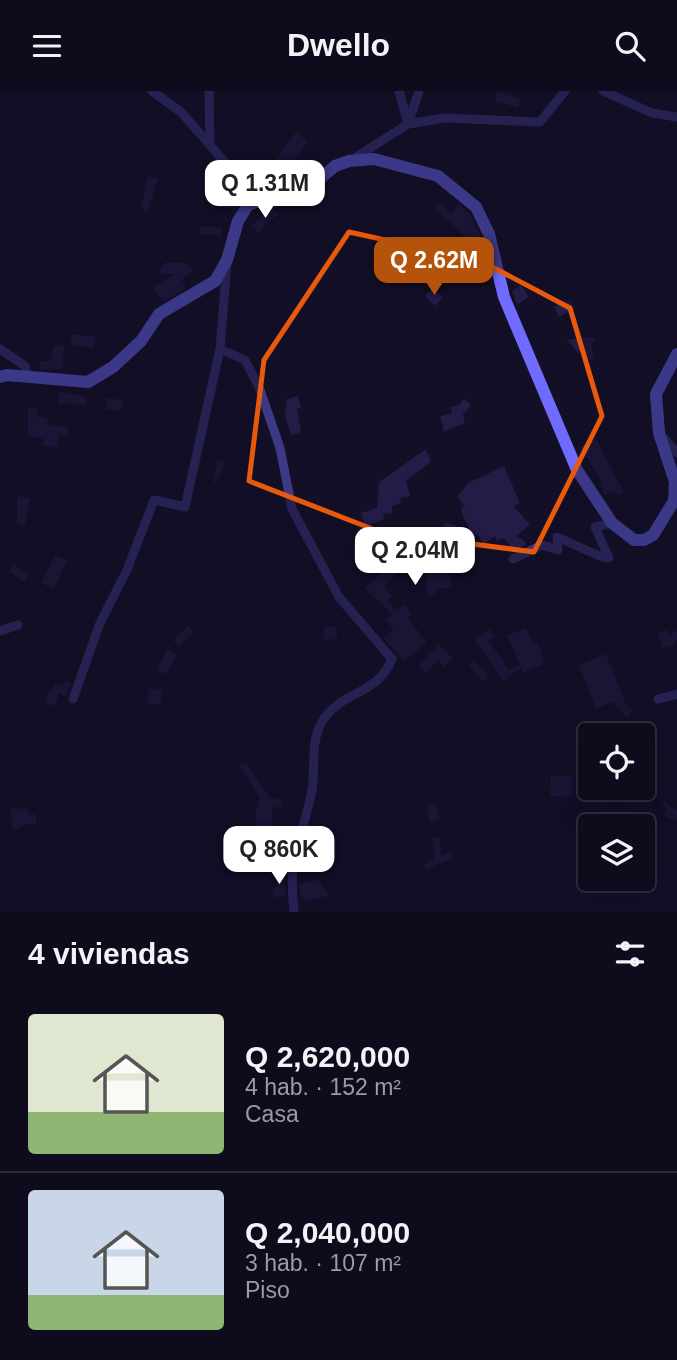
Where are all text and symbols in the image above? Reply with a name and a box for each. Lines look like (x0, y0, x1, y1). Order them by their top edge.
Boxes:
icon: menu (28, 27, 66, 65)
text: Dwello (287, 27, 390, 63)
icon: search (611, 27, 649, 65)
pin: Q 1.31M (200, 160, 330, 220)
text: Q 1.31M (221, 170, 309, 196)
pin: Q 2.62M (369, 237, 499, 297)
text: Q 2.62M (390, 247, 478, 273)
pin: Q 2.04M (350, 527, 480, 587)
text: Q 2.04M (371, 537, 459, 563)
map controls (578, 723, 655, 891)
button: locate (578, 723, 655, 800)
button: layers (578, 814, 655, 891)
pin: Q 860K (222, 827, 336, 886)
text: Q 860K (239, 836, 319, 862)
icon: filters (611, 935, 649, 973)
text: 4 viviendas (28, 937, 190, 970)
text: Q 2,620,000 (245, 1040, 410, 1073)
icon: home (84, 1042, 168, 1126)
text: 4 hab. · 152 m² (245, 1074, 401, 1100)
text: Casa (245, 1101, 299, 1127)
text: Q 2,040,000 (245, 1216, 410, 1249)
icon: home (84, 1218, 168, 1302)
text: 3 hab. · 107 m² (245, 1250, 401, 1276)
text: Piso (245, 1277, 290, 1303)

